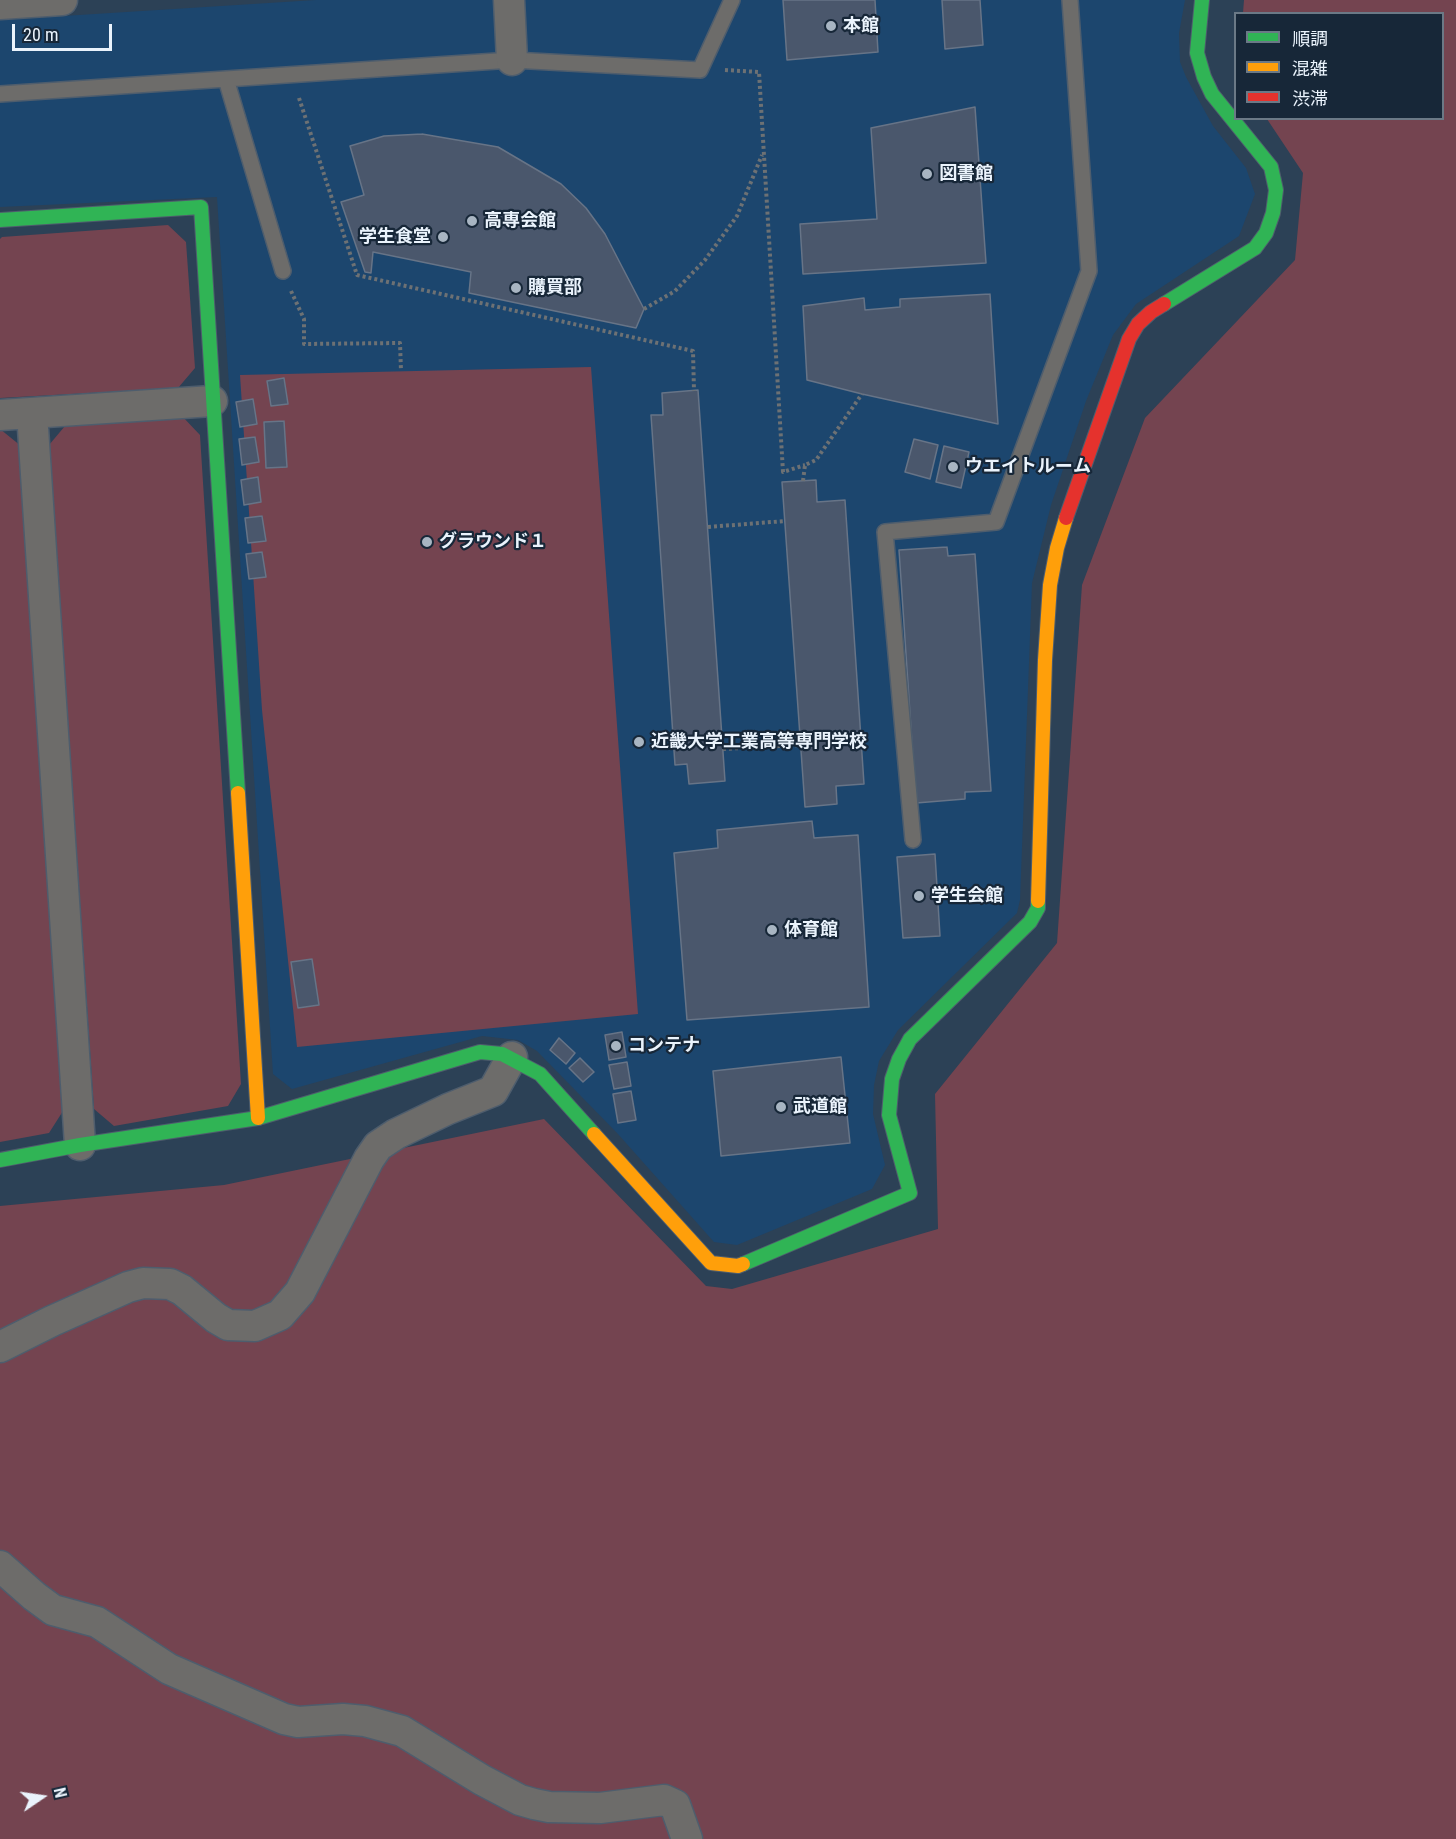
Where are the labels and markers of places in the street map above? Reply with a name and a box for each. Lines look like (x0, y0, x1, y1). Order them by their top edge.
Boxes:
place label: 本館 (843, 15, 879, 37)
marker: 本館 (824, 19, 838, 33)
place label: 図書館 (939, 163, 993, 185)
marker: 図書館 (920, 167, 934, 181)
place label: 高専会館 (484, 210, 556, 232)
marker: 高専会館 (465, 214, 479, 228)
place label: 学生食堂 (359, 226, 431, 248)
marker: 学生食堂 (436, 230, 450, 244)
place label: 購買部 (528, 277, 582, 299)
marker: 購買部 (509, 281, 523, 295)
place label: ウエイトルーム (965, 456, 1091, 478)
marker: ウエイトルーム (946, 460, 960, 474)
place label: グラウンド１ (439, 531, 547, 553)
marker: グラウンド１ (420, 535, 434, 549)
place label: 近畿大学工業高等専門学校 (651, 731, 867, 753)
marker: 近畿大学工業高等専門学校 (632, 735, 646, 749)
place label: 学生会館 (931, 885, 1003, 907)
marker: 学生会館 (912, 889, 926, 903)
place label: 体育館 (784, 919, 838, 941)
marker: 体育館 (765, 923, 779, 937)
place label: コンテナ (628, 1035, 700, 1057)
marker: コンテナ (609, 1039, 623, 1053)
place label: 武道館 (793, 1096, 847, 1118)
marker: 武道館 (774, 1100, 788, 1114)

